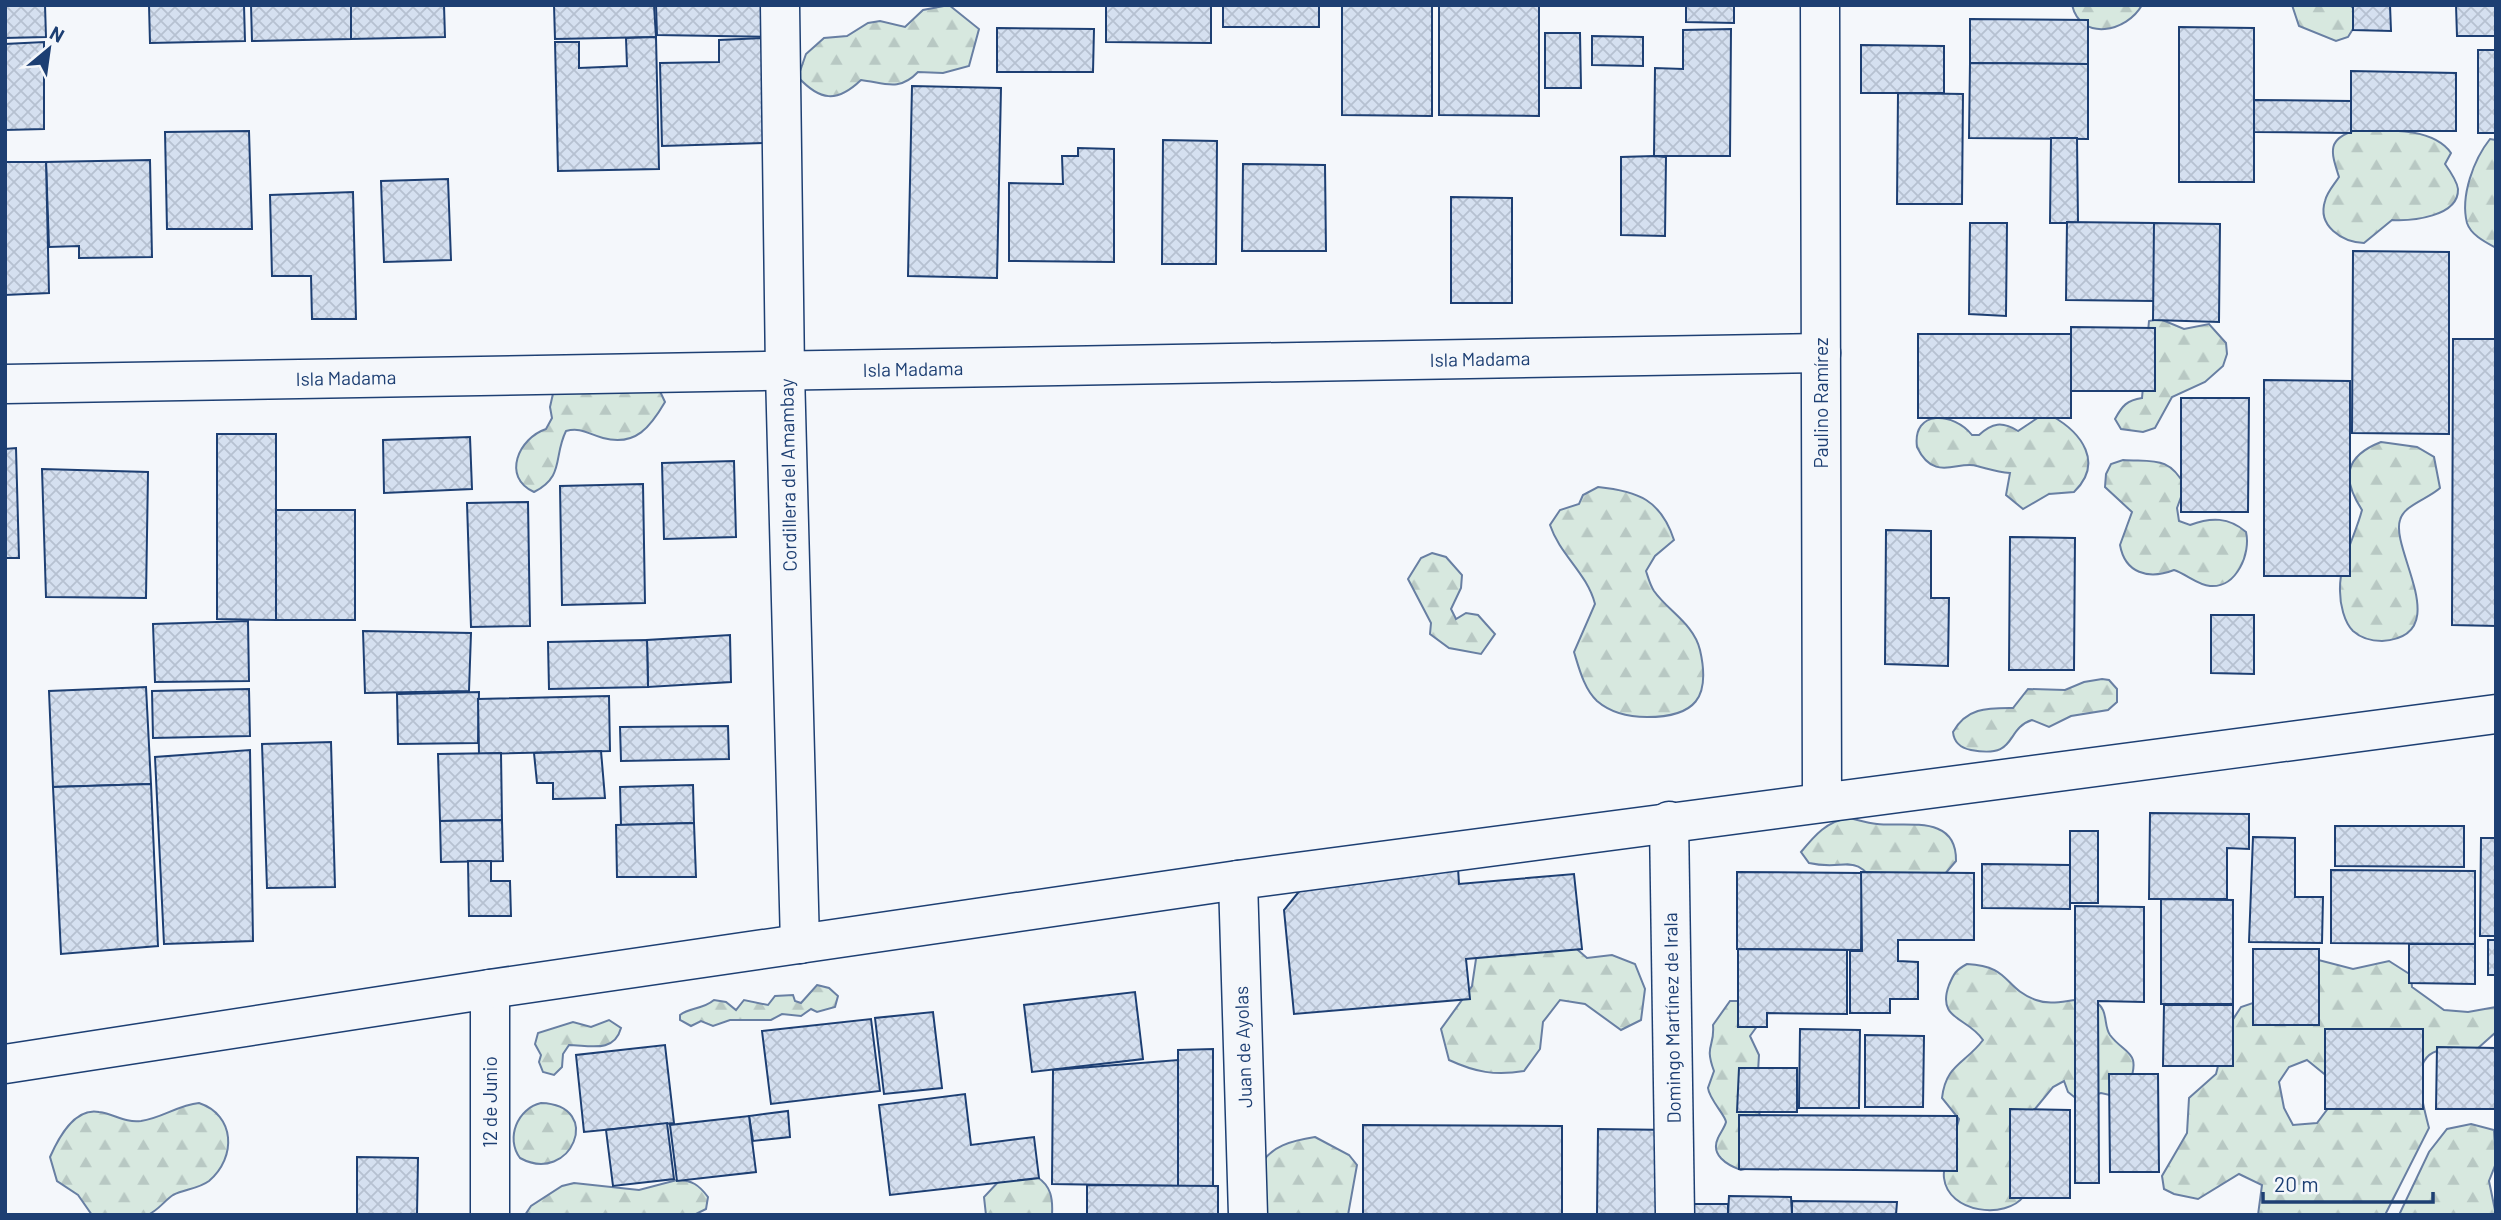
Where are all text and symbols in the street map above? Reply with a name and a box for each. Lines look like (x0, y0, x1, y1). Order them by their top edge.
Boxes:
north arrow (14, 14, 84, 84)
text: N (46, 21, 69, 47)
street label: Paulino Ramírez (1809, 337, 1832, 469)
street label: Isla Madama (1429, 346, 1531, 371)
street label: Isla Madama (862, 356, 964, 381)
street label: Isla Madama (295, 365, 397, 390)
street label: Cordillera del Amambay (774, 378, 801, 572)
street label: Domingo Martínez de Irala (1658, 912, 1685, 1124)
street label: Juan de Ayolas (1229, 986, 1256, 1108)
street label: 12 de Junio (478, 1056, 501, 1148)
scale bar (2263, 1160, 2433, 1204)
text: 20 m (2274, 1171, 2319, 1196)

